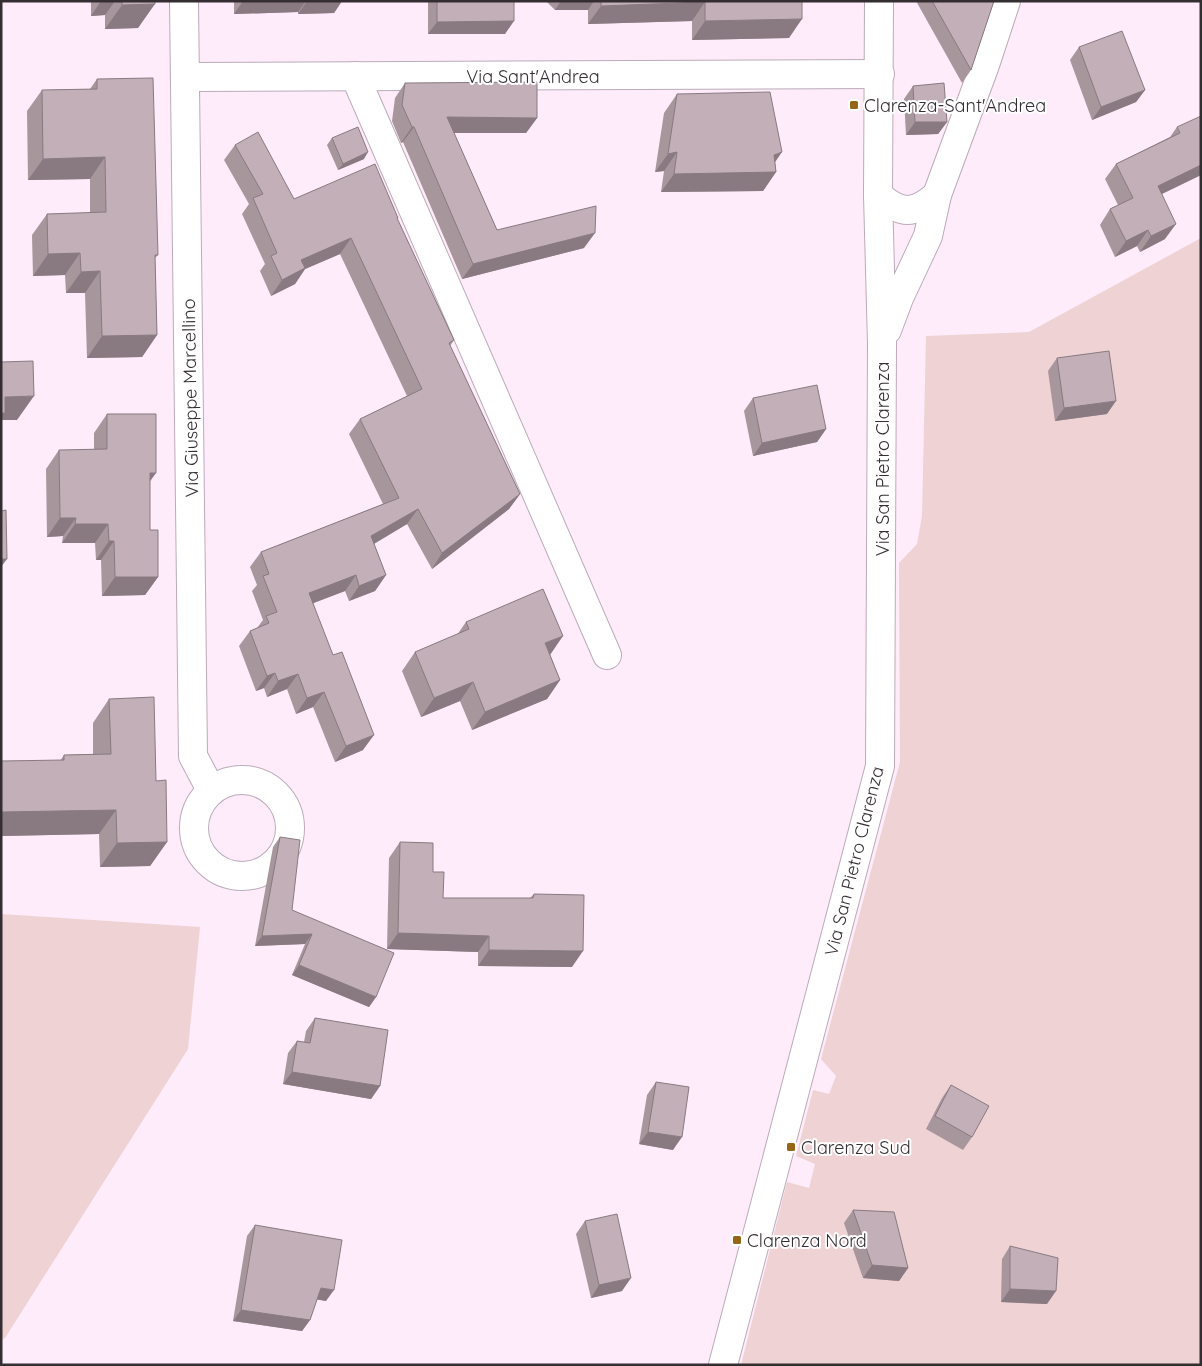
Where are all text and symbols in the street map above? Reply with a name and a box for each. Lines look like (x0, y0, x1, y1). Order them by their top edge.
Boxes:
street label: Via Sant'Andrea (466, 65, 600, 88)
place label: Clarenza-Sant'Andrea (864, 94, 1046, 117)
marker: Clarenza-Sant'Andrea (848, 99, 860, 111)
street label: Via Giuseppe Marcellino (177, 298, 203, 498)
street label: Via San Pietro Clarenza (871, 362, 894, 556)
street label: Via San Pietro Clarenza (819, 764, 889, 958)
place label: Clarenza Sud (801, 1136, 911, 1159)
marker: Clarenza Sud (785, 1141, 797, 1153)
place label: Clarenza Nord (747, 1229, 867, 1252)
marker: Clarenza Nord (731, 1234, 743, 1246)

